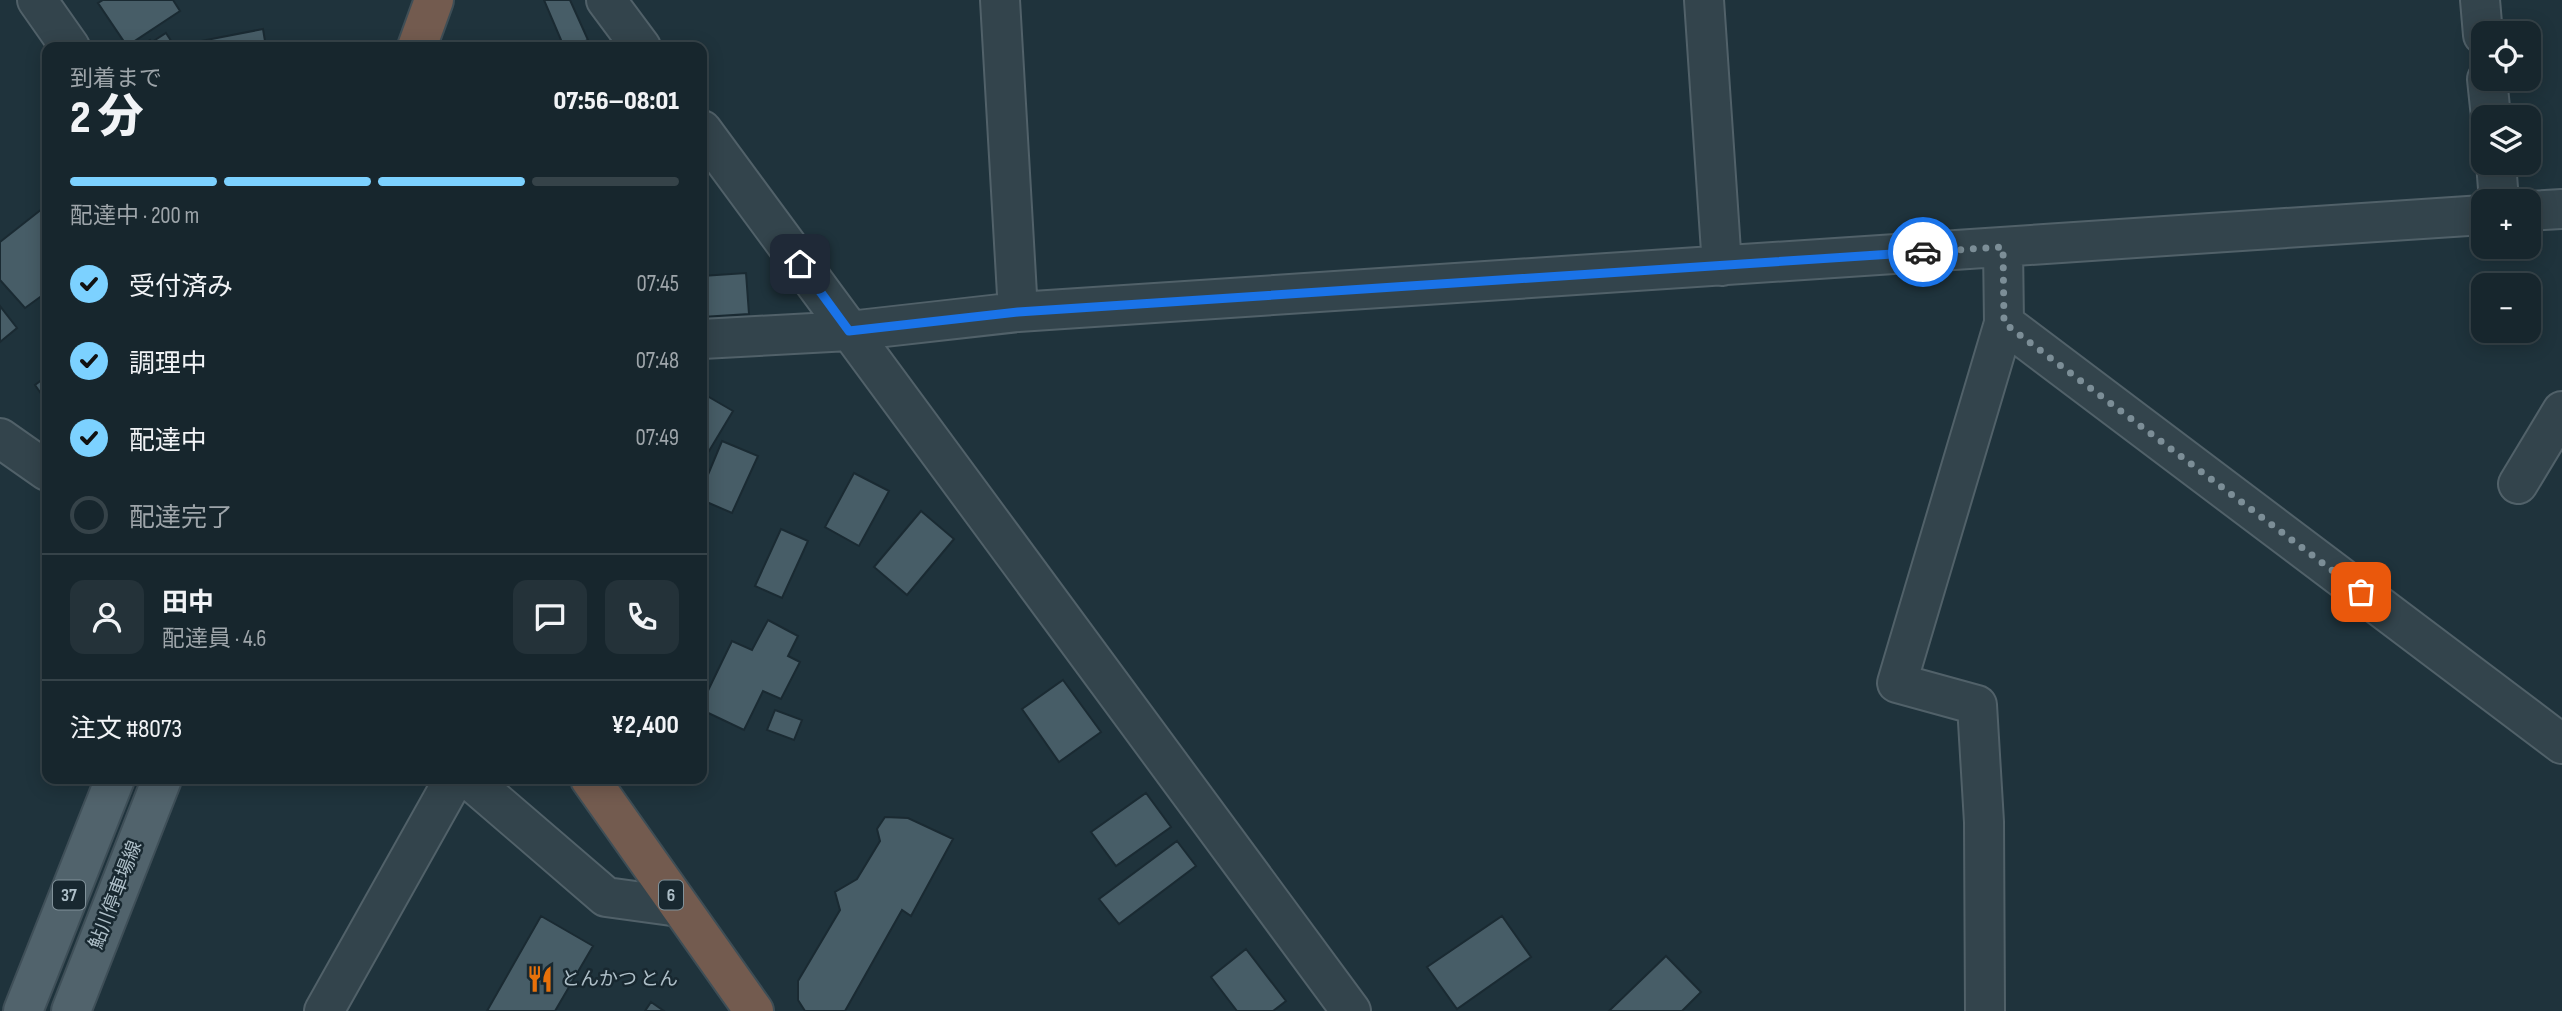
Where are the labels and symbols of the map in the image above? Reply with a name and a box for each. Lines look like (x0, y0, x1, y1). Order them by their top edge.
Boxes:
courier (1888, 217, 1958, 287)
pin (770, 234, 830, 294)
pin (2331, 562, 2391, 622)
street label: 鮎川停車場線 (85, 838, 147, 952)
road number: 37 (53, 880, 85, 910)
road number: 6 (659, 880, 683, 910)
restaurant icon: とんかつ とん (525, 964, 555, 994)
place label: とんかつ とん (561, 968, 678, 991)

